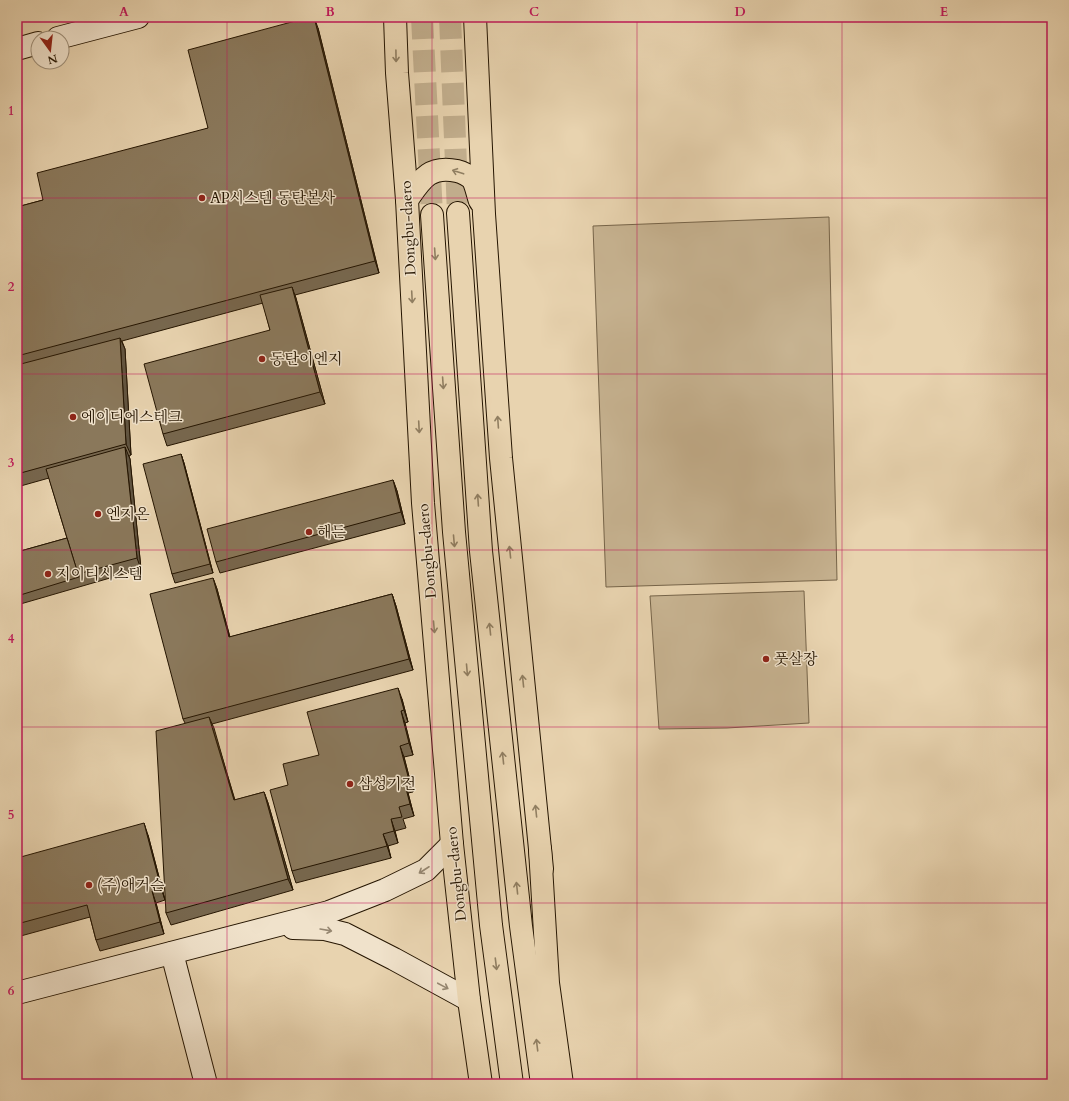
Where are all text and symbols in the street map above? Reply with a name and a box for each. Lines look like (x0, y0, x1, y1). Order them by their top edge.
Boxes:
text: A (119, 3, 129, 21)
text: B (325, 3, 335, 21)
text: C (529, 3, 539, 21)
text: D (734, 3, 746, 21)
text: E (940, 3, 948, 21)
north arrow (30, 30, 70, 70)
one-way arrow (392, 49, 400, 62)
text: N (45, 51, 59, 68)
text: 1 (8, 102, 14, 120)
one-way arrow (451, 168, 464, 175)
street label: Dongbu-daero (396, 180, 420, 276)
place label: AP시스템 동탄본사 (210, 188, 336, 208)
marker: AP시스템 동탄본사 (197, 193, 207, 203)
one-way arrow (431, 247, 438, 260)
text: 2 (8, 278, 15, 296)
one-way arrow (408, 290, 416, 303)
place label: 동탄이엔지 (270, 349, 342, 369)
marker: 동탄이엔지 (257, 354, 267, 364)
one-way arrow (440, 376, 447, 389)
place label: 에이디에스테크 (81, 407, 183, 427)
marker: 에이디에스테크 (68, 412, 78, 422)
one-way arrow (495, 416, 502, 429)
one-way arrow (415, 420, 423, 433)
text: 3 (8, 454, 15, 472)
one-way arrow (474, 494, 481, 507)
street label: Dongbu-daero (413, 503, 441, 599)
place label: 엔지온 (106, 504, 150, 524)
marker: 엔지온 (93, 509, 103, 519)
place label: 해든 (317, 522, 346, 542)
marker: 해든 (304, 527, 314, 537)
one-way arrow (451, 534, 458, 547)
one-way arrow (506, 546, 514, 559)
place label: 지이티시스템 (56, 564, 143, 584)
marker: 지이티시스템 (43, 569, 53, 579)
one-way arrow (430, 620, 437, 633)
one-way arrow (486, 623, 493, 636)
text: 4 (8, 630, 15, 648)
place label: 풋살장 (774, 649, 818, 669)
marker: 풋살장 (761, 654, 771, 664)
one-way arrow (463, 663, 470, 676)
one-way arrow (519, 675, 527, 688)
one-way arrow (500, 752, 507, 765)
place label: 삼성기전 (358, 774, 416, 794)
marker: 삼성기전 (345, 779, 355, 789)
one-way arrow (532, 805, 540, 818)
text: 5 (8, 806, 14, 824)
street label: Dongbu-daero (441, 826, 471, 922)
one-way arrow (418, 867, 430, 875)
place label: (주)애거슨 (97, 875, 165, 895)
marker: (주)애거슨 (84, 880, 94, 890)
one-way arrow (513, 882, 521, 895)
one-way arrow (319, 926, 332, 934)
one-way arrow (492, 957, 500, 970)
text: 6 (8, 982, 15, 1000)
one-way arrow (437, 982, 449, 990)
one-way arrow (533, 1039, 541, 1052)

